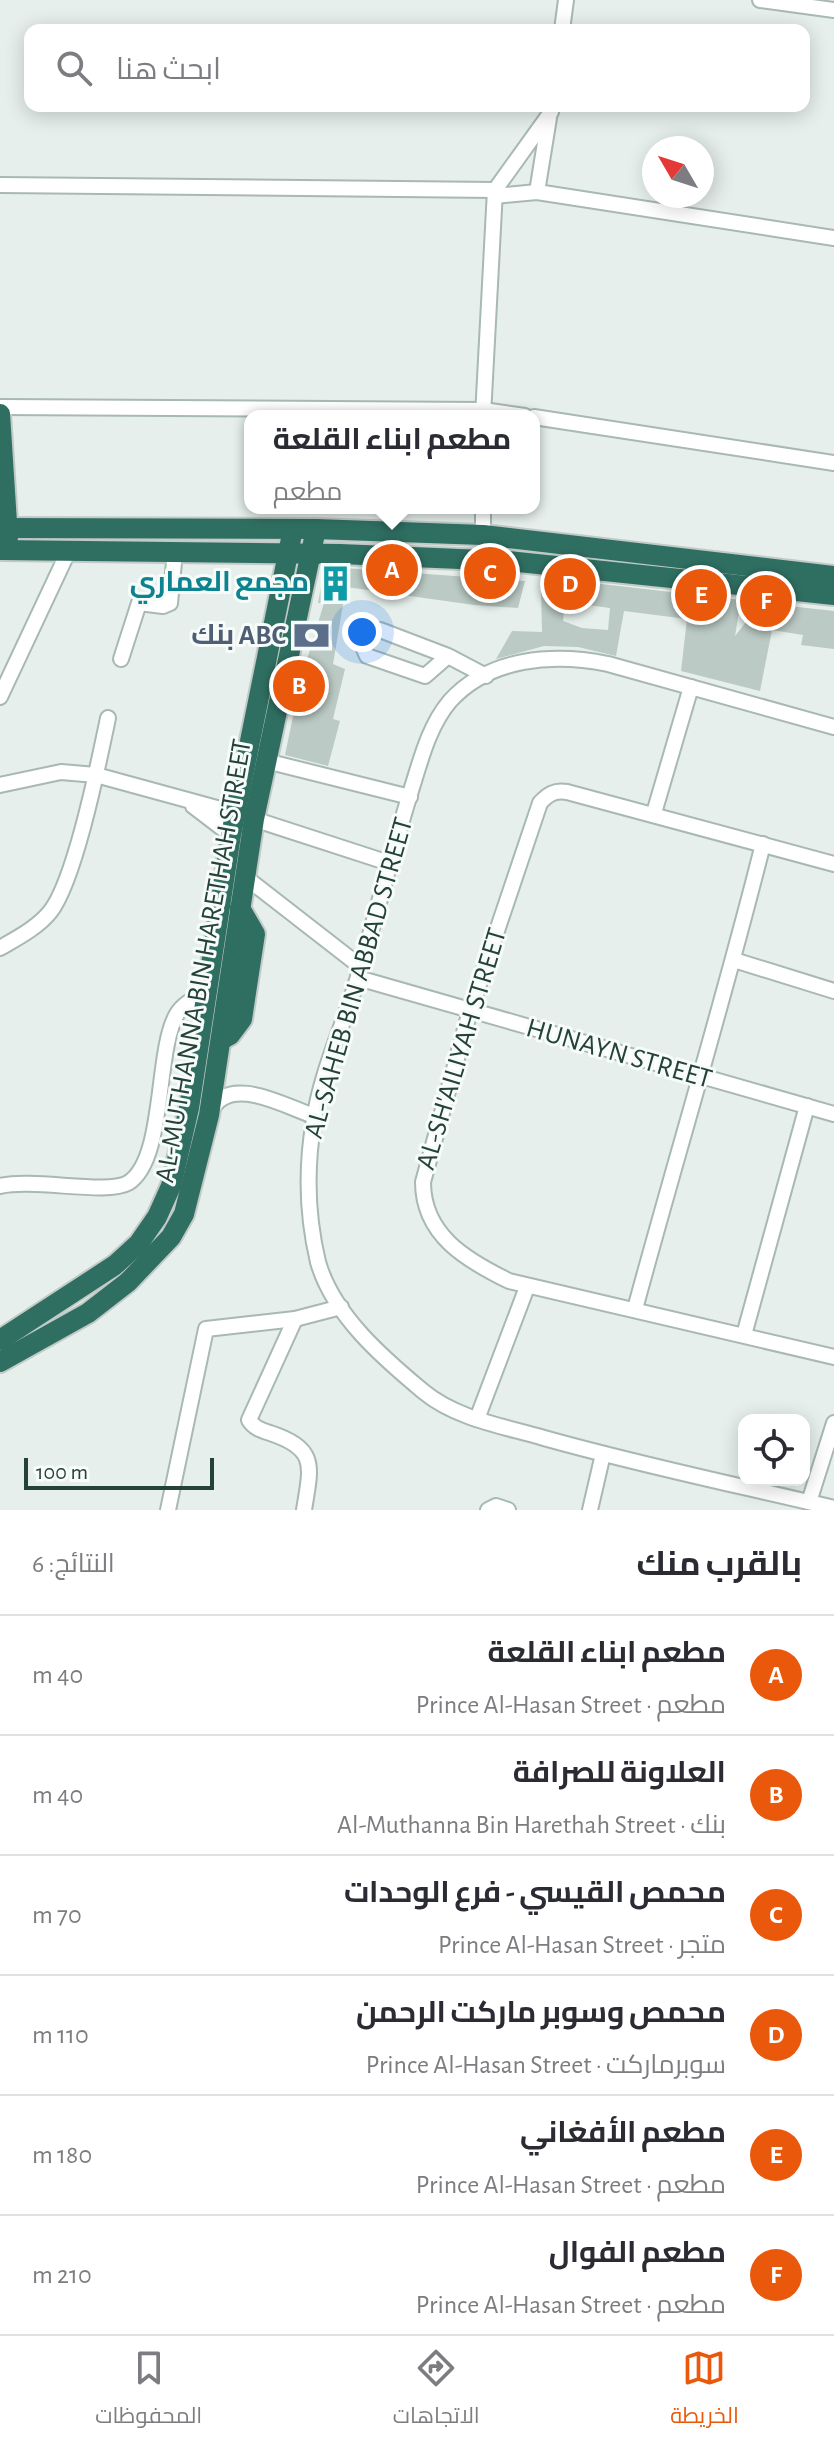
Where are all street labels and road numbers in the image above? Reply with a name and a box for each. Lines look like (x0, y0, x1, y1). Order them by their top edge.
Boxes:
street label: AL-MUTHANNA BIN HARETHAH STREET (151, 737, 257, 1185)
street label: AL-SAHEB BIN ABBAD STREET (300, 814, 418, 1142)
street label: AL-SH'AILIYAH STREET (412, 925, 512, 1173)
street label: HUNAYN STREET (523, 1014, 715, 1094)

